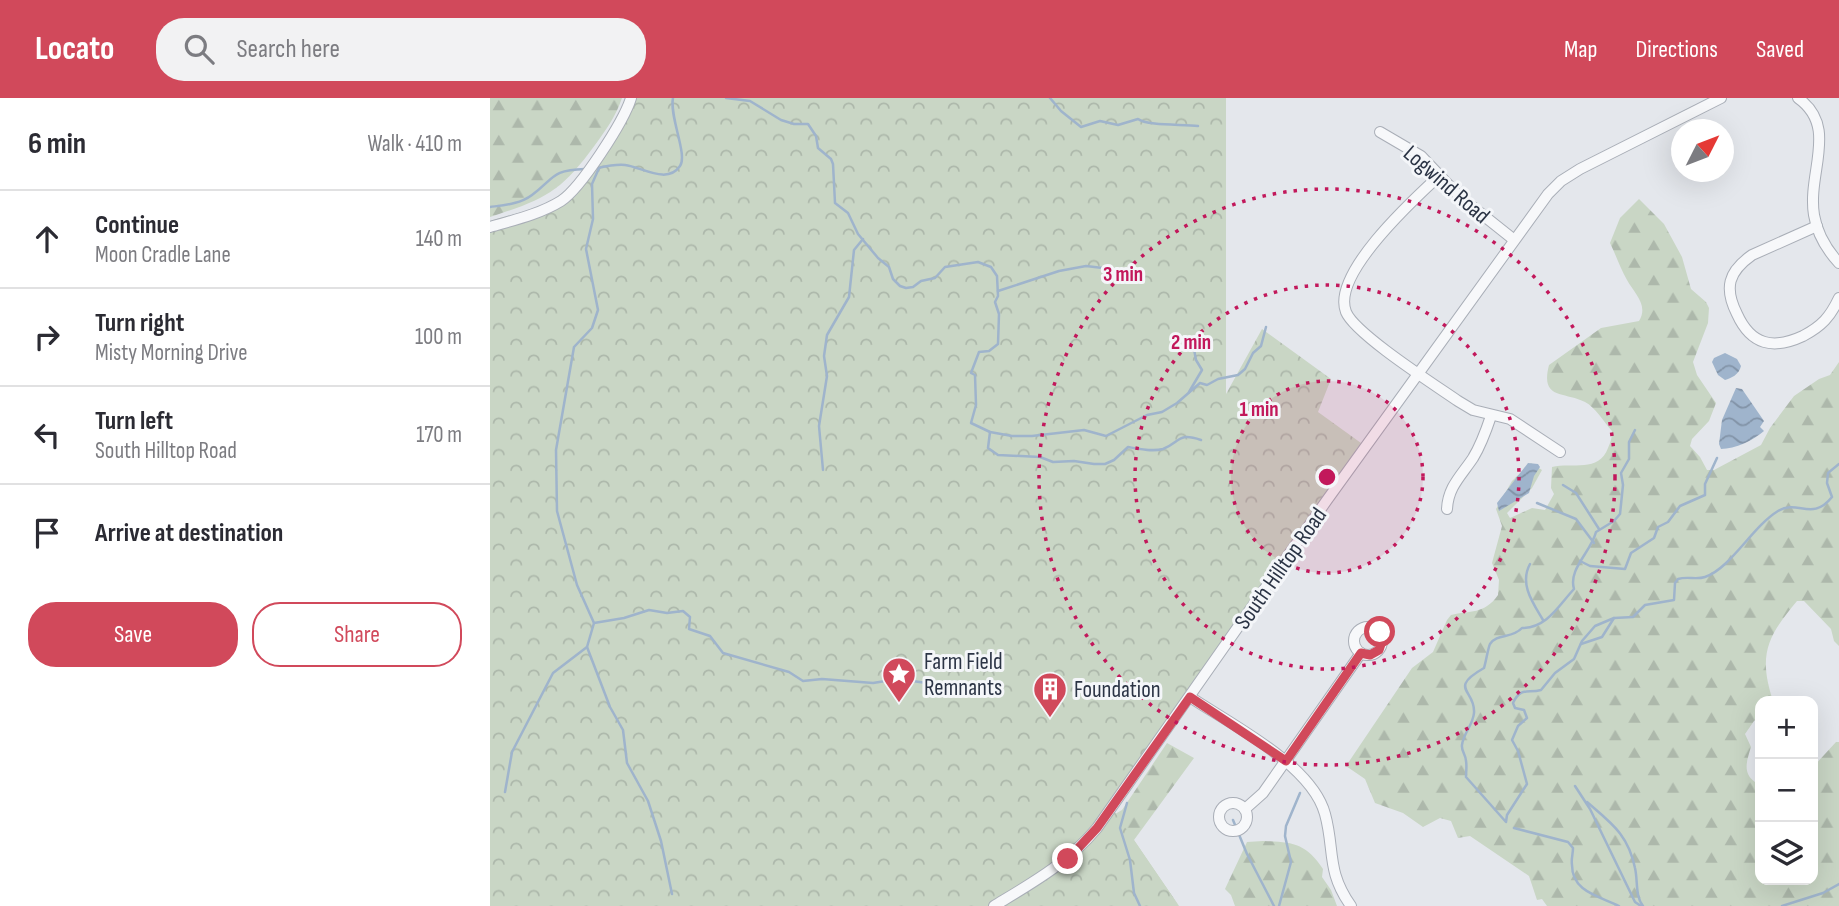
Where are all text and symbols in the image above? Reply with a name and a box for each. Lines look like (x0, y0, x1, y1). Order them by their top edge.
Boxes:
search box (156, 18, 646, 81)
text: Locato (35, 29, 114, 69)
icon: search (180, 30, 218, 68)
text: Search here (236, 34, 340, 65)
text: Map (1564, 35, 1597, 64)
text: Directions (1635, 35, 1718, 64)
text: Saved (1756, 35, 1804, 64)
north arrow (1671, 119, 1734, 182)
text: 6 min (28, 126, 86, 162)
text: Walk · 410 m (367, 130, 462, 158)
street label: Logwind Road (1397, 140, 1495, 230)
text: Continue (95, 210, 179, 241)
icon: ahead (28, 220, 66, 258)
text: 140 m (416, 225, 462, 253)
text: Moon Cradle Lane (95, 241, 231, 269)
text: 3 min (1103, 262, 1143, 287)
text: Turn right (95, 308, 184, 339)
icon: right (28, 318, 66, 356)
text: 100 m (415, 323, 462, 351)
text: 2 min (1171, 330, 1211, 355)
text: Misty Morning Drive (95, 339, 248, 367)
text: 1 min (1239, 397, 1279, 422)
text: Turn left (95, 406, 173, 437)
icon: left (28, 416, 66, 454)
text: 170 m (416, 421, 462, 449)
text: South Hilltop Road (95, 437, 237, 465)
centre of rings (1315, 465, 1339, 489)
street label: South Hilltop Road (1229, 502, 1333, 635)
icon: arrive (28, 514, 66, 552)
text: Arrive at destination (95, 518, 283, 549)
button: Save (28, 602, 238, 667)
button: Share (252, 602, 462, 667)
route start (1364, 616, 1395, 647)
place label: Farm Field Remnants (924, 648, 1003, 702)
place icon: Farm Field Remnants (880, 655, 918, 704)
building icon: Foundation (1031, 670, 1069, 719)
place label: Foundation (1074, 676, 1161, 704)
map controls (1755, 696, 1818, 885)
button: + (1755, 696, 1818, 759)
button: − (1755, 759, 1818, 822)
button: layers (1755, 822, 1818, 885)
route end (1052, 843, 1083, 874)

